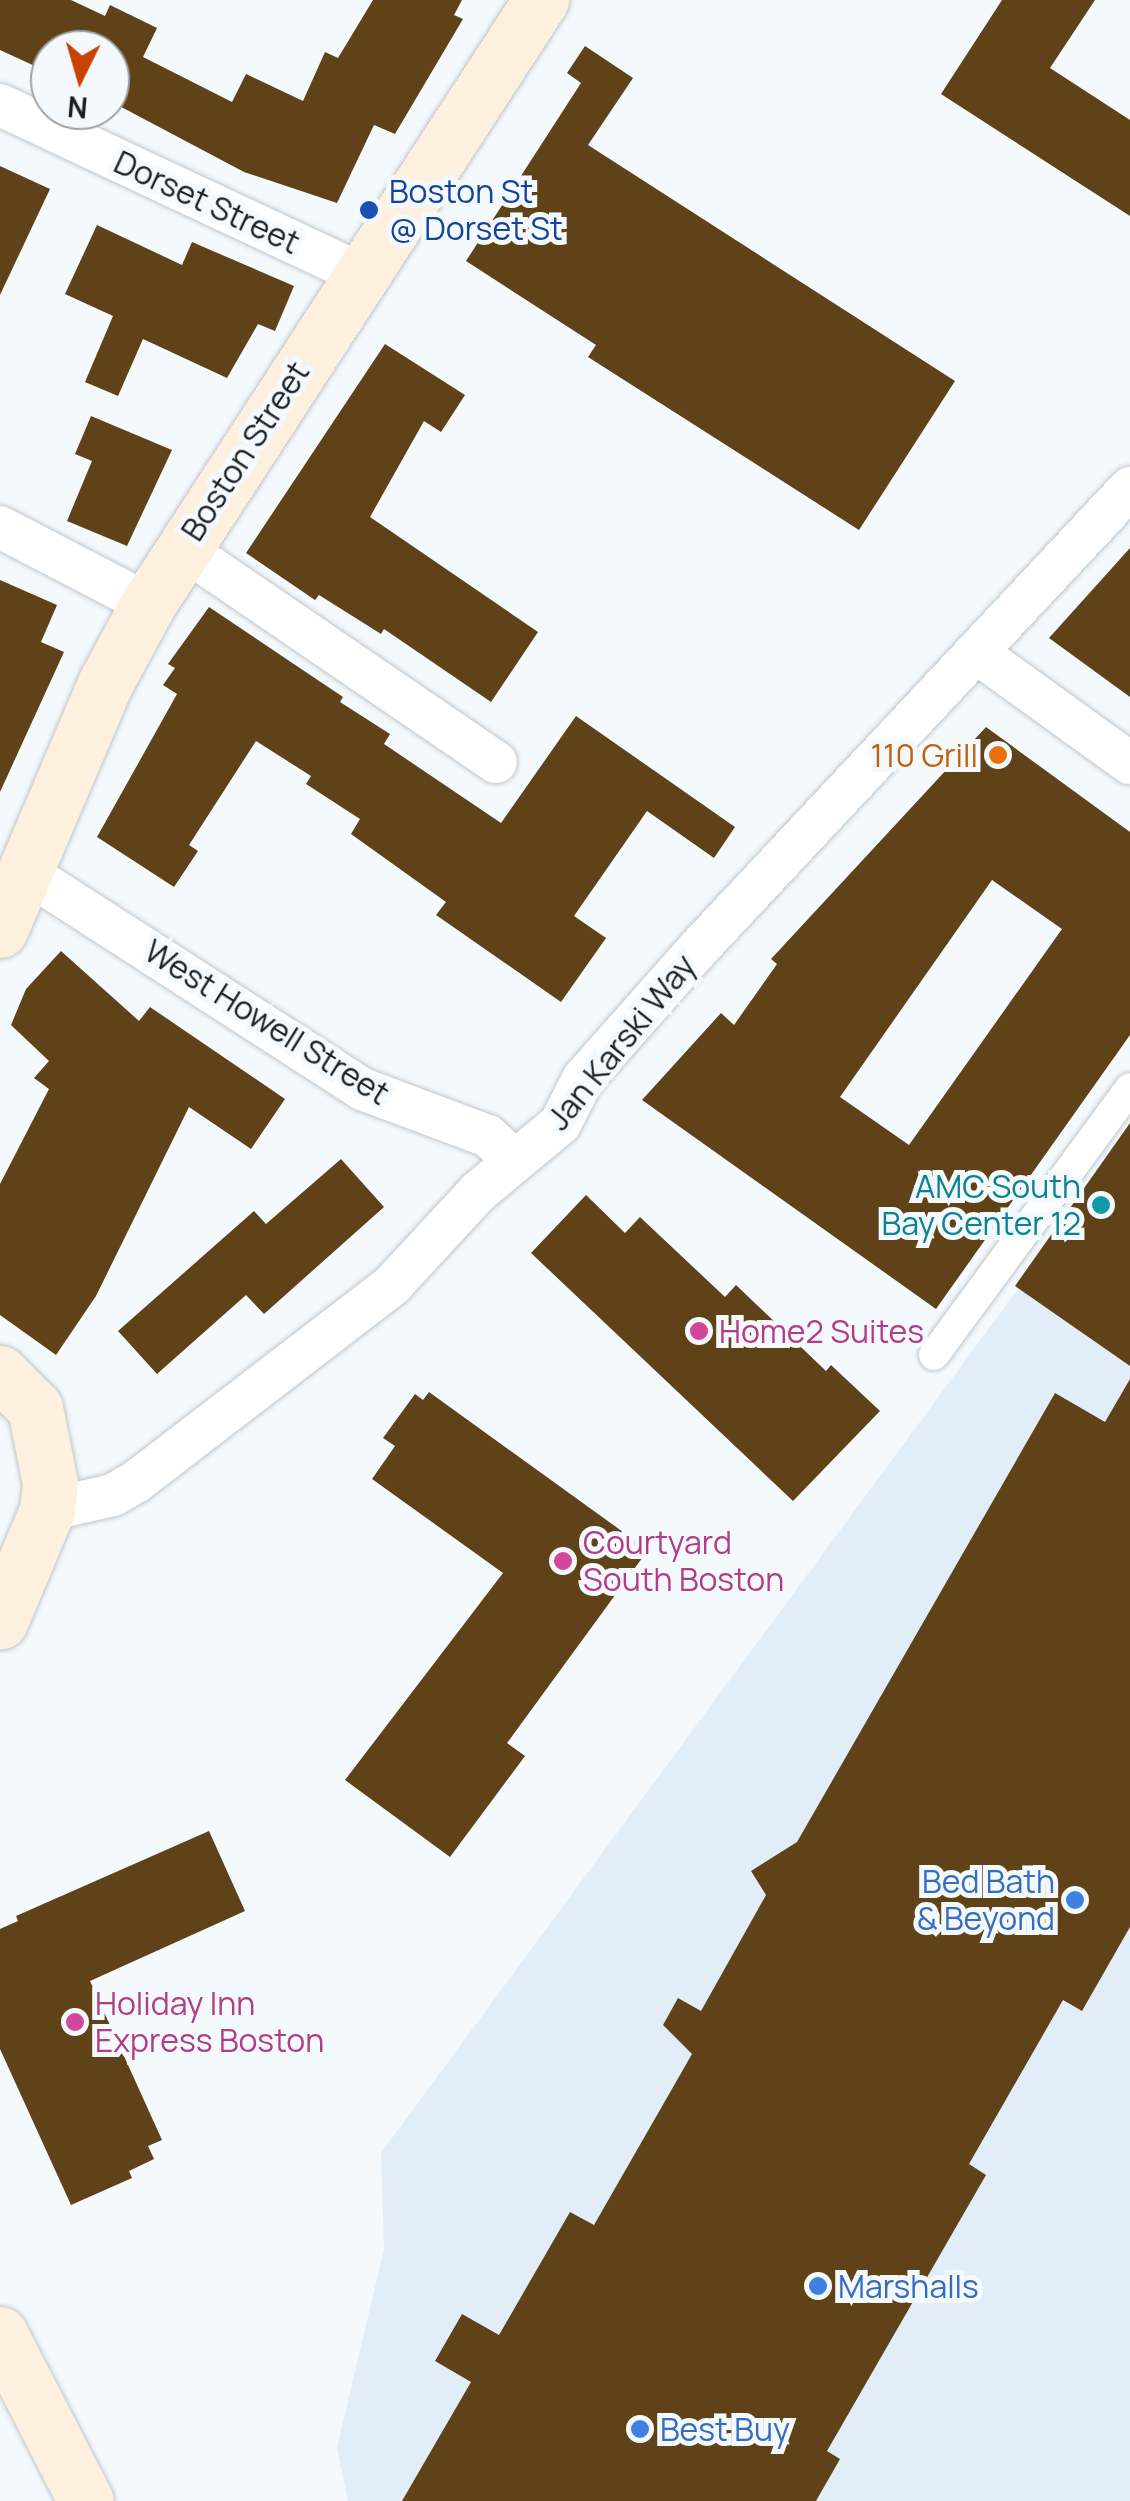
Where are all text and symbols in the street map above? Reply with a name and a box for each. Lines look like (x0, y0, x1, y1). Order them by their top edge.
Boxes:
north arrow (30, 30, 130, 130)
text: N (66, 88, 89, 128)
street label: Dorset Street (108, 142, 306, 262)
place label: Boston St @ Dorset St (389, 173, 563, 248)
marker: Boston St @ Dorset St (358, 199, 380, 221)
street label: Boston Street (173, 354, 317, 548)
place label: 110 Grill (871, 736, 978, 774)
marker: 110 Grill (987, 744, 1009, 766)
street label: West Howell Street (138, 931, 396, 1113)
street label: Jan Karski Way (539, 947, 703, 1137)
place label: AMC South Bay Center 12 (882, 1168, 1081, 1243)
marker: AMC South Bay Center 12 (1090, 1194, 1112, 1216)
place label: Home2 Suites (719, 1312, 924, 1350)
marker: Home2 Suites (688, 1320, 710, 1342)
place label: Courtyard South Boston (583, 1524, 784, 1599)
marker: Courtyard South Boston (552, 1550, 574, 1572)
place label: Bed Bath & Beyond (917, 1863, 1055, 1938)
marker: Bed Bath & Beyond (1064, 1889, 1086, 1911)
place label: Holiday Inn Express Boston (95, 1985, 324, 2060)
marker: Holiday Inn Express Boston (64, 2011, 86, 2033)
place label: Marshalls (838, 2267, 979, 2305)
marker: Marshalls (807, 2275, 829, 2297)
place label: Best Buy (660, 2410, 790, 2448)
marker: Best Buy (629, 2418, 651, 2440)

